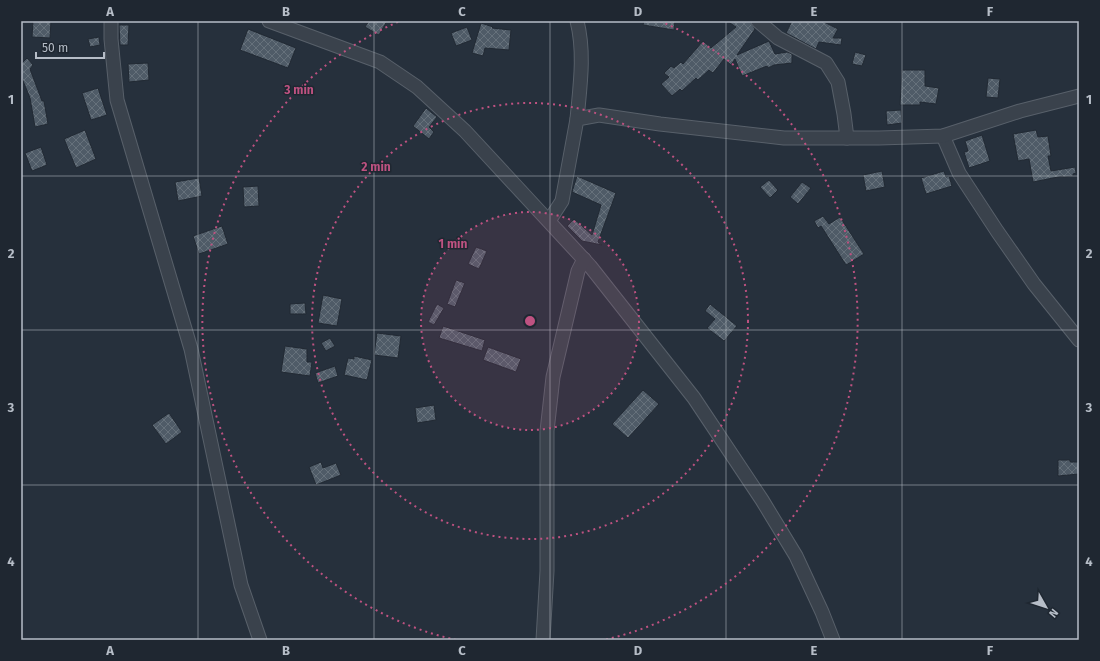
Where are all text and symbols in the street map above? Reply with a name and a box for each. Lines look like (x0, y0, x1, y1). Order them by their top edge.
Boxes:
text: A (105, 4, 114, 19)
text: B (282, 4, 290, 19)
text: C (458, 4, 466, 19)
text: D (634, 4, 643, 19)
text: E (811, 4, 818, 19)
text: F (987, 4, 994, 19)
scale bar (36, 34, 104, 60)
text: 50 m (42, 41, 68, 55)
text: 3 min (283, 83, 314, 97)
text: 1 (8, 92, 14, 107)
text: 1 (1086, 92, 1092, 107)
text: 2 min (361, 160, 391, 174)
text: 1 min (439, 237, 467, 251)
text: 2 (8, 246, 15, 261)
text: 2 (1086, 246, 1093, 261)
centre of rings (523, 314, 537, 328)
text: 3 (7, 400, 15, 415)
text: 3 (1085, 400, 1093, 415)
text: 4 (7, 554, 15, 569)
text: 4 (1085, 554, 1093, 569)
north arrow (1026, 587, 1066, 627)
text: N (1046, 606, 1061, 620)
text: A (105, 643, 114, 658)
text: B (282, 643, 290, 658)
text: C (458, 643, 466, 658)
text: D (634, 643, 643, 658)
text: E (811, 643, 818, 658)
text: F (987, 643, 994, 658)

